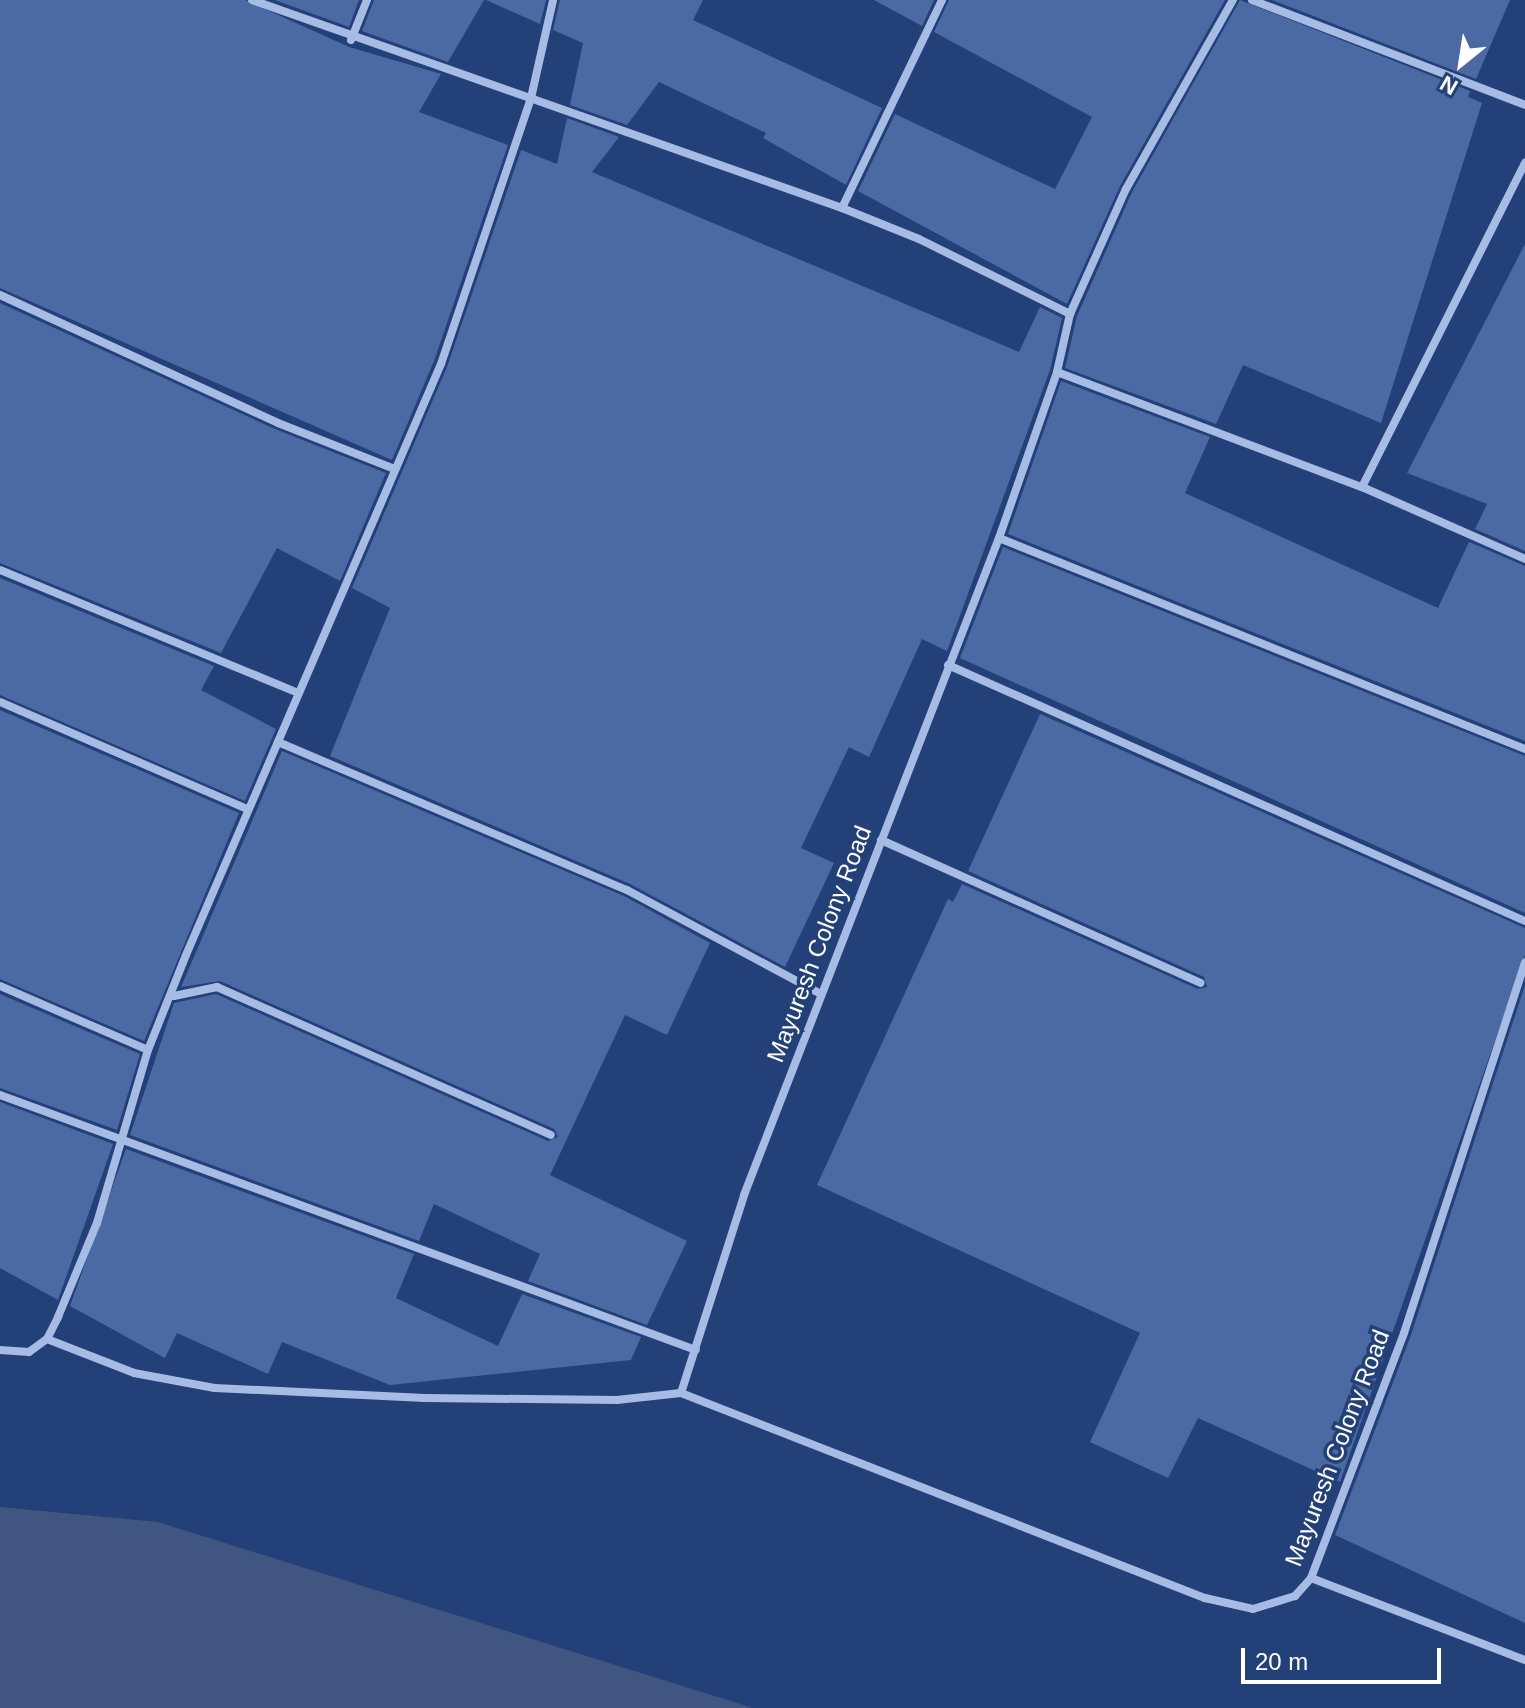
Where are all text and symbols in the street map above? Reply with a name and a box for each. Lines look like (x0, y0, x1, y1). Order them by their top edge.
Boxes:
north arrow (1421, 24, 1501, 104)
text: N (1436, 70, 1462, 100)
street label: Mayuresh Colony Road (761, 822, 877, 1066)
street label: Mayuresh Colony Road (1279, 1326, 1395, 1570)
scale bar (1245, 1632, 1445, 1682)
text: 20 m (1255, 1648, 1308, 1675)

